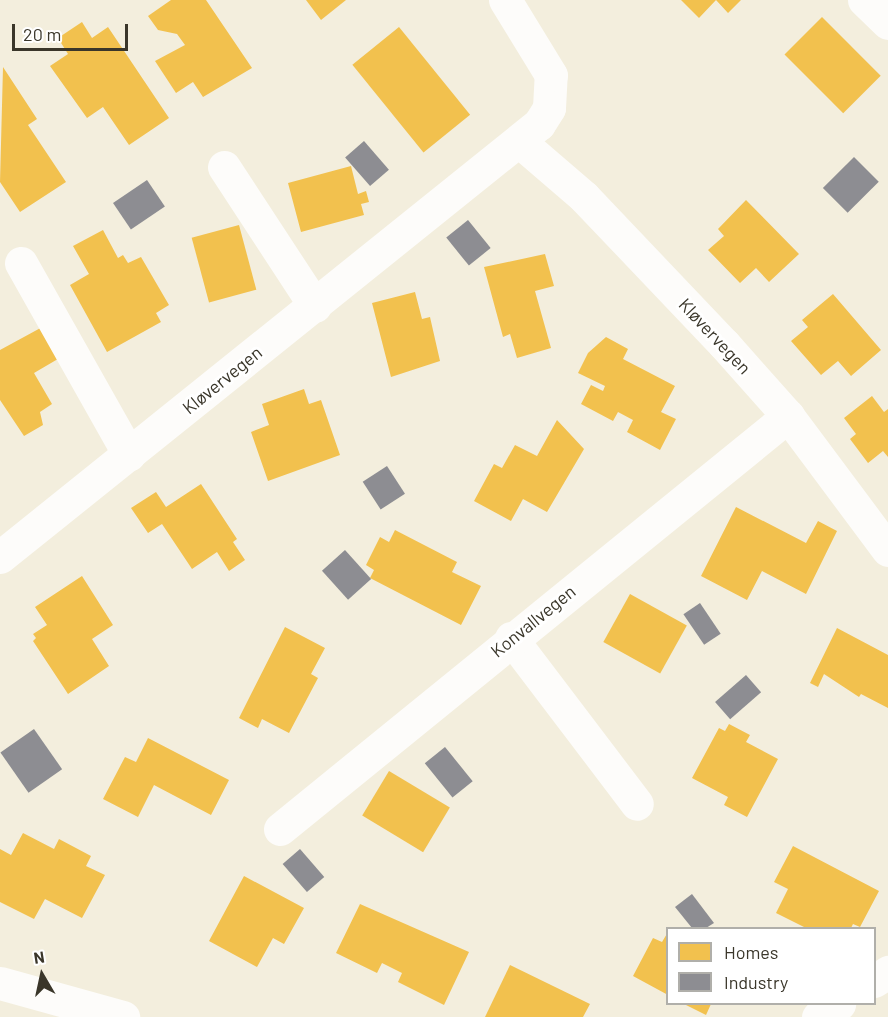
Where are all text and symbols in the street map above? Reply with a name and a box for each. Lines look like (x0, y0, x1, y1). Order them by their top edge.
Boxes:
scale bar (15, 12, 130, 50)
text: 20 m (23, 23, 61, 45)
street label: Kløvervegen (674, 294, 756, 378)
street label: Kløvervegen (178, 341, 266, 419)
street label: Konvallvegen (486, 580, 580, 662)
legend (666, 927, 876, 1005)
text: Homes (724, 941, 778, 963)
north arrow (12, 945, 72, 1005)
text: N (32, 947, 46, 967)
text: Industry (724, 971, 788, 993)

